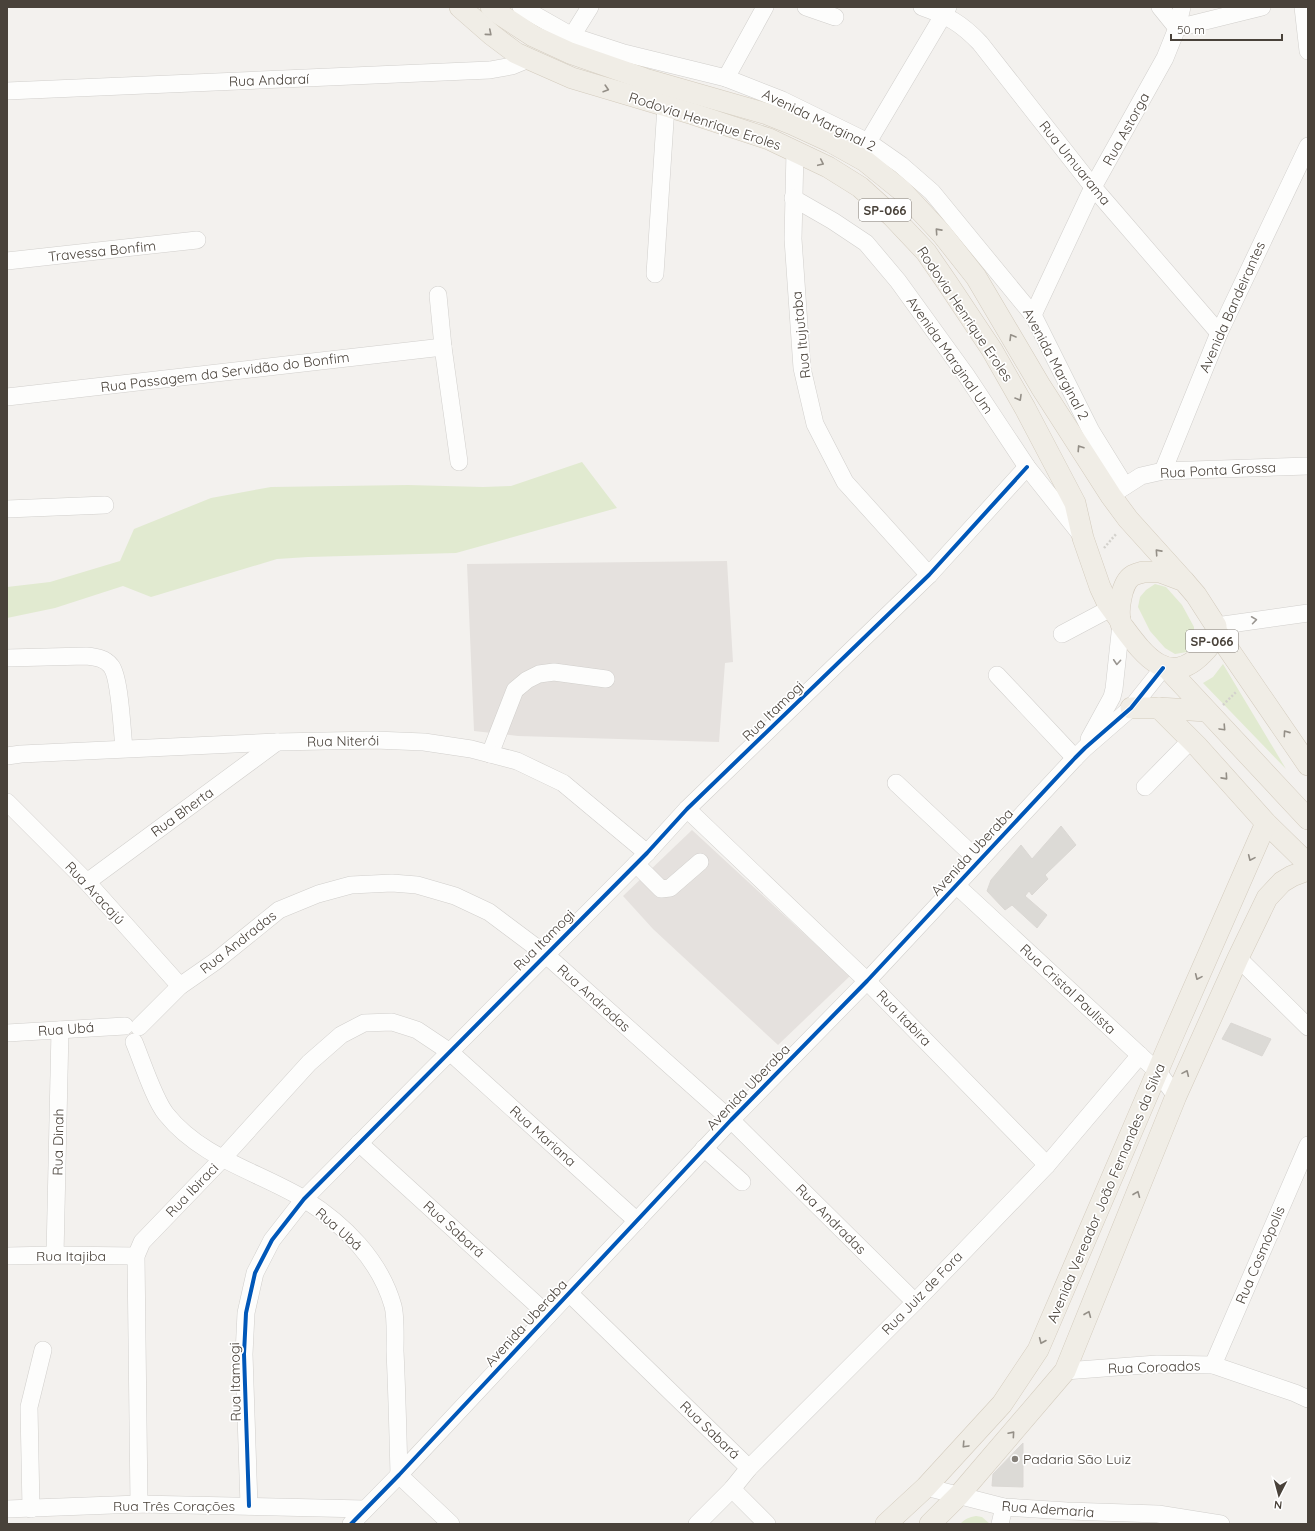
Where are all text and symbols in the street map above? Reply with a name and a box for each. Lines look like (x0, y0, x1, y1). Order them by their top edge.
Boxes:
scale bar (1171, 16, 1282, 42)
text: 50 m (1177, 22, 1205, 37)
one-way arrow (485, 28, 492, 35)
street label: Rua Andaraí (229, 70, 309, 90)
one-way arrow (602, 84, 609, 92)
street label: Avenida Marginal 2 (759, 85, 879, 155)
street label: Rodovia Henrique Eroles (627, 88, 783, 154)
street label: Rua Astorga (1099, 89, 1153, 169)
street label: Rua Umuarama (1035, 117, 1115, 209)
one-way arrow (816, 158, 824, 166)
road number: SP-066 (859, 199, 911, 221)
one-way arrow (936, 228, 943, 235)
street label: Travessa Bonfim (47, 236, 157, 266)
street label: Avenida Bandeirantes (1195, 239, 1269, 375)
street label: Rodovia Henrique Eroles (913, 243, 1017, 385)
street label: Rua Itujutaba (787, 290, 815, 380)
street label: Avenida Marginal Um (903, 293, 997, 417)
street label: Avenida Marginal 2 (1019, 305, 1093, 423)
one-way arrow (1009, 334, 1016, 341)
street label: Rua Passagem da Servidão do Bonfim (100, 348, 350, 396)
one-way arrow (1015, 394, 1022, 401)
one-way arrow (1077, 445, 1085, 452)
street label: Rua Ponta Grossa (1159, 458, 1277, 482)
one-way arrow (1155, 549, 1162, 557)
one-way arrow (1251, 616, 1257, 625)
road number: SP-066 (1186, 630, 1238, 652)
one-way arrow (1113, 659, 1122, 665)
street label: Rua Itamogi (738, 677, 808, 745)
one-way arrow (1218, 723, 1226, 731)
one-way arrow (1284, 730, 1291, 737)
street label: Rua Niterói (307, 731, 379, 751)
one-way arrow (1220, 772, 1227, 780)
street label: Rua Bherta (147, 783, 217, 841)
street label: Avenida Uberaba (927, 805, 1017, 899)
one-way arrow (1248, 854, 1256, 862)
street label: Rua Aracajú (61, 858, 129, 928)
street label: Rua Andradas (196, 906, 280, 978)
street label: Rua Itamogi (510, 906, 578, 974)
street label: Rua Cristal Paulista (1016, 940, 1120, 1038)
street label: Rua Andradas (554, 960, 634, 1036)
one-way arrow (1195, 974, 1203, 981)
street label: Rua Itabira (873, 986, 935, 1050)
street label: Rua Ubá (37, 1018, 95, 1040)
street label: Avenida Uberaba (702, 1040, 794, 1134)
street label: Avenida Vereador João Fernandes da Silva (1043, 1060, 1169, 1326)
one-way arrow (1181, 1070, 1189, 1078)
street label: Rua Mariana (506, 1102, 580, 1170)
street label: Rua Dinah (48, 1108, 68, 1176)
street label: Rua Ibiraci (162, 1159, 222, 1221)
street label: Rua Andradas (792, 1180, 870, 1258)
one-way arrow (1132, 1190, 1140, 1198)
street label: Rua Sabará (420, 1197, 488, 1261)
street label: Rua Cosmópolis (1231, 1203, 1289, 1307)
street label: Rua Ubá (312, 1204, 366, 1254)
street label: Rua Itajiba (36, 1247, 106, 1265)
street label: Rua Juiz de Fora (878, 1248, 966, 1338)
street label: Avenida Uberaba (481, 1276, 571, 1370)
one-way arrow (1084, 1311, 1092, 1318)
one-way arrow (1039, 1337, 1047, 1345)
street label: Rua Itamogi (225, 1342, 245, 1422)
street label: Rua Coroados (1107, 1356, 1201, 1378)
street label: Rua Sabará (676, 1397, 744, 1463)
one-way arrow (1007, 1432, 1014, 1439)
one-way arrow (962, 1440, 969, 1448)
place label: Padaria São Luiz (1023, 1450, 1131, 1468)
marker: Padaria São Luiz (1010, 1454, 1020, 1464)
north arrow (1259, 1475, 1299, 1515)
street label: Rua Três Corações (113, 1497, 235, 1515)
street label: Rua Ademaria (1001, 1497, 1095, 1521)
text: N (1273, 1498, 1283, 1512)

